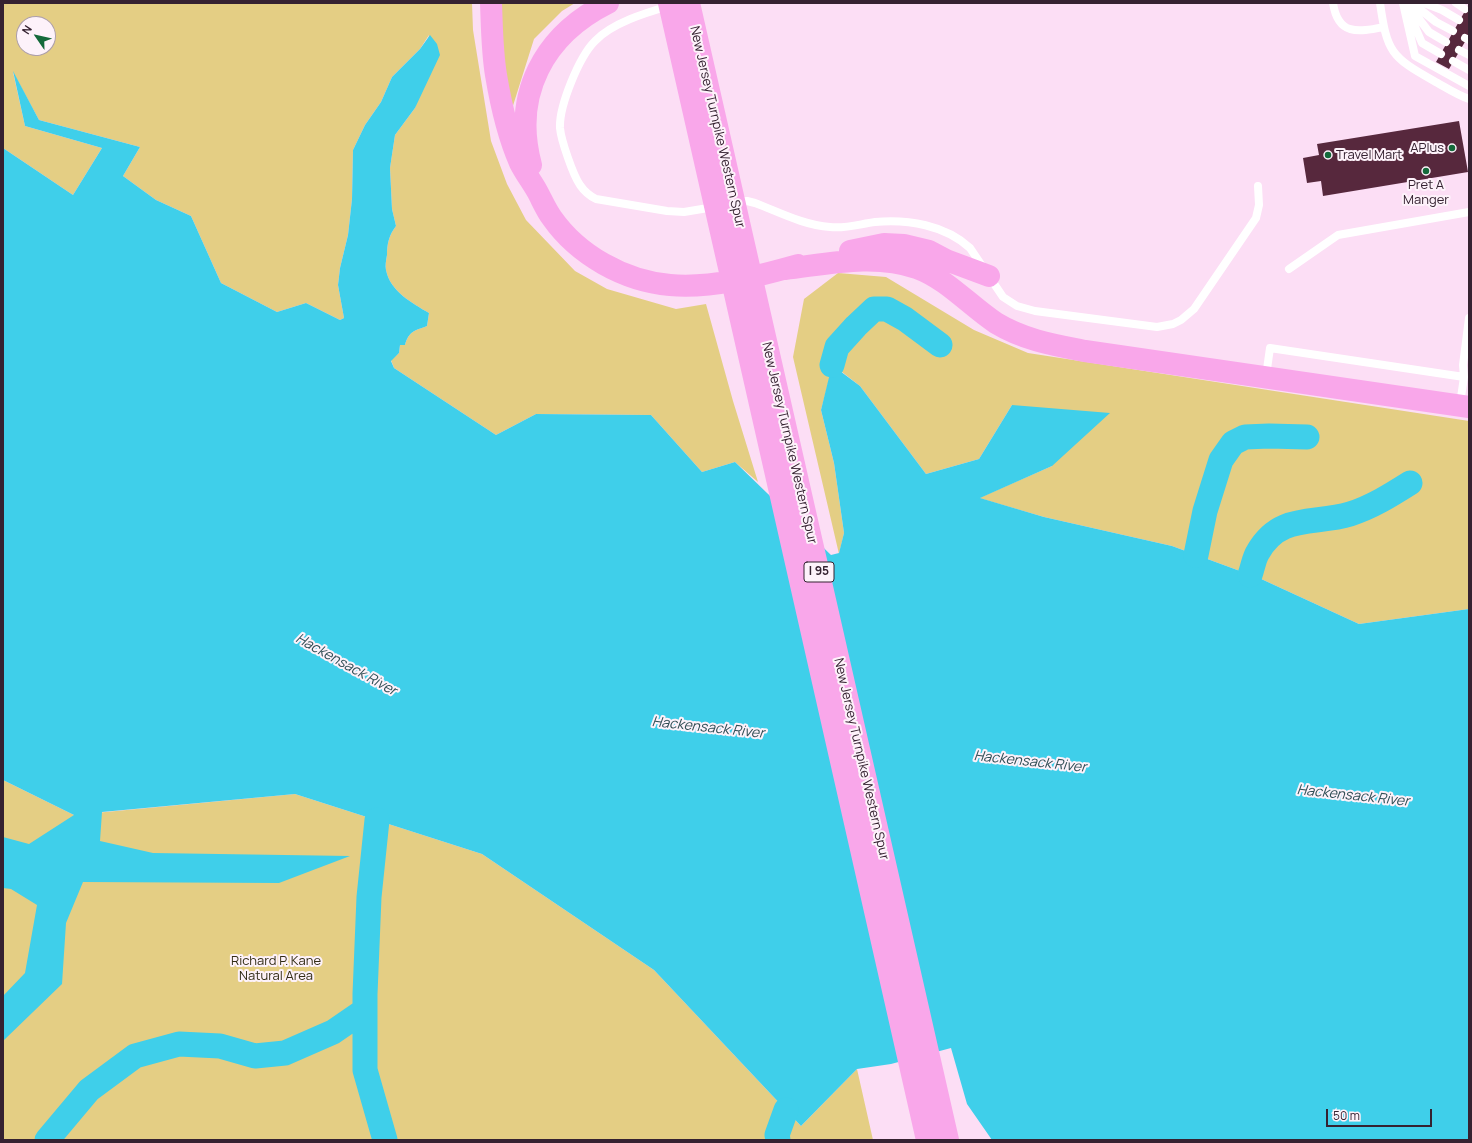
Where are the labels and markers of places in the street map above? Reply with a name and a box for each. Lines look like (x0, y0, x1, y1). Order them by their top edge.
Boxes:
place label: APlus (1410, 140, 1444, 156)
marker: APlus (1447, 143, 1457, 153)
place label: Travel Mart (1336, 147, 1402, 163)
marker: Travel Mart (1323, 150, 1333, 160)
marker: Pret A Manger (1421, 166, 1431, 176)
place label: Pret A Manger (1403, 177, 1449, 208)

